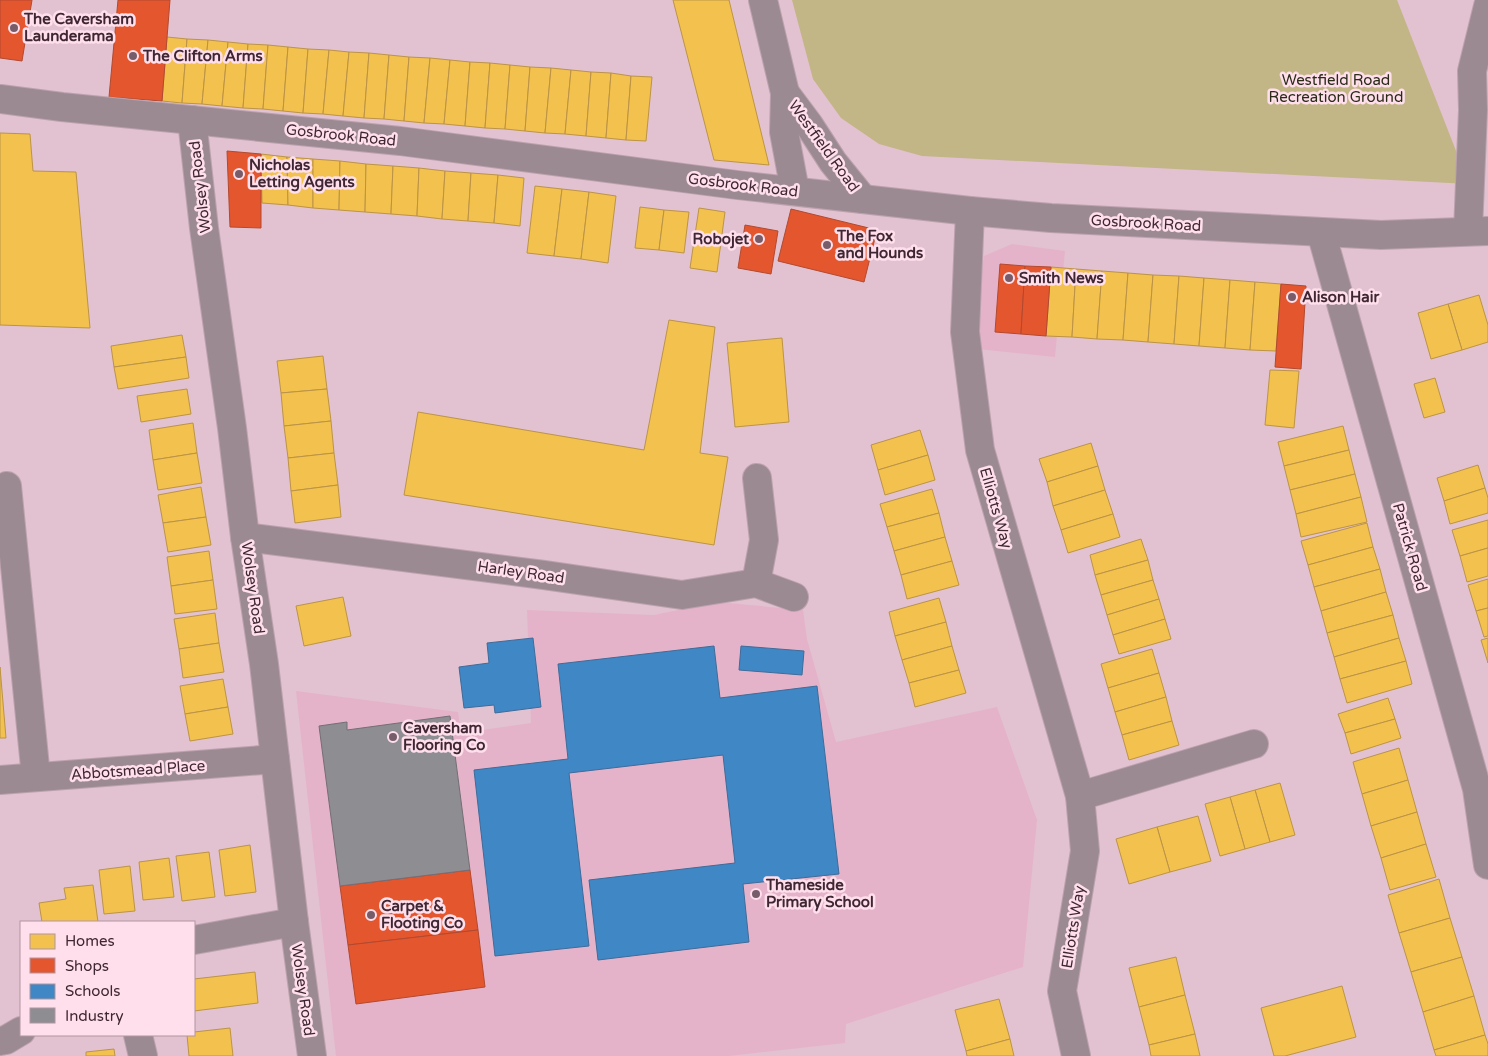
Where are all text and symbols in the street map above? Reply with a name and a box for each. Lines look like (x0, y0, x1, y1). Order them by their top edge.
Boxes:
place label: The Caversham Launderama (23, 10, 134, 45)
marker: The Caversham Launderama (8, 22, 20, 34)
place label: The Clifton Arms (142, 47, 263, 65)
marker: The Clifton Arms (127, 50, 139, 62)
park label: Westfield Road Recreation Ground (1269, 71, 1403, 106)
street label: Westfield Road (785, 97, 863, 195)
street label: Gosbrook Road (285, 120, 397, 150)
street label: Wolsey Road (185, 140, 215, 234)
place label: Nicholas Letting Agents (249, 156, 355, 192)
marker: Nicholas Letting Agents (233, 168, 245, 180)
street label: Gosbrook Road (687, 169, 799, 201)
street label: Gosbrook Road (1090, 211, 1202, 235)
place label: The Fox and Hounds (836, 227, 923, 262)
place label: Robojet (693, 230, 749, 249)
marker: Robojet (753, 233, 765, 245)
marker: The Fox and Hounds (821, 239, 833, 251)
place label: Smith News (1019, 269, 1104, 287)
marker: Smith News (1003, 272, 1015, 284)
place label: Alison Hair (1302, 288, 1379, 306)
marker: Alison Hair (1286, 291, 1298, 303)
street label: Elliotts Way (976, 465, 1016, 551)
street label: Patrick Road (1389, 501, 1431, 593)
street label: Wolsey Road (238, 541, 268, 635)
street label: Harley Road (477, 557, 565, 587)
place label: Caversham Flooring Co (403, 719, 485, 755)
marker: Caversham Flooring Co (387, 731, 399, 743)
street label: Abbotsmead Place (70, 756, 206, 784)
place label: Thameside Primary School (765, 876, 874, 912)
street label: Elliotts Way (1058, 884, 1088, 970)
marker: Thameside Primary School (750, 888, 762, 900)
place label: Carpet & Flooting Co (381, 897, 463, 933)
marker: Carpet & Flooting Co (365, 909, 377, 921)
legend (20, 921, 195, 1036)
text: Homes (65, 932, 115, 950)
street label: Wolsey Road (288, 943, 318, 1037)
text: Shops (65, 957, 109, 975)
text: Schools (65, 982, 121, 1000)
text: Industry (65, 1007, 124, 1025)

